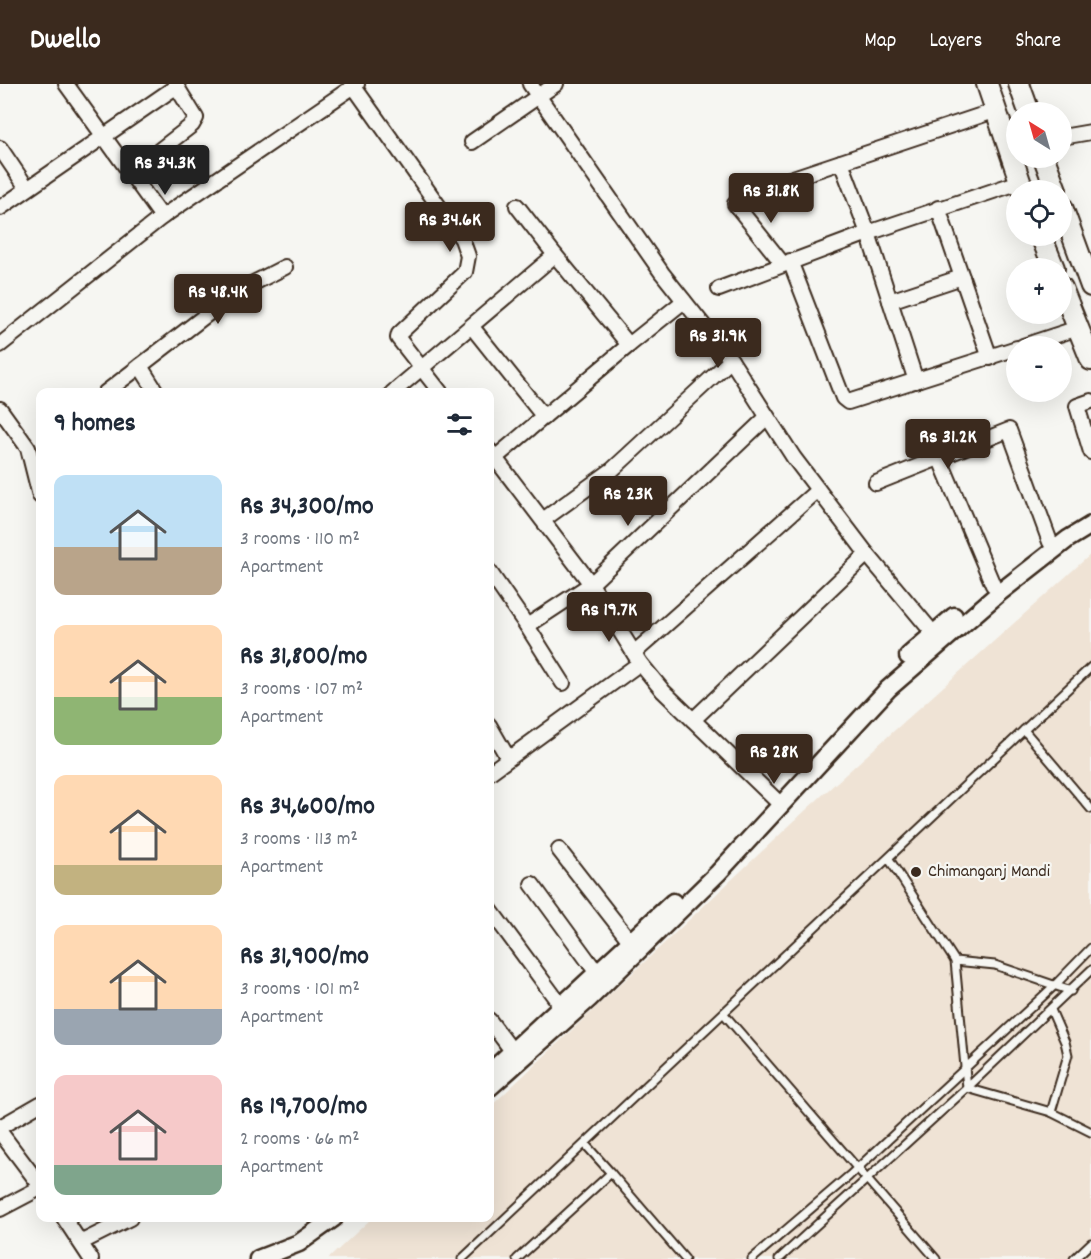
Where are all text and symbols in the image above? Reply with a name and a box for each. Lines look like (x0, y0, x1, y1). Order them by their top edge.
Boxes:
text: Dwello (30, 22, 101, 62)
text: Map (865, 27, 896, 57)
text: Layers (929, 27, 982, 57)
text: Share (1015, 27, 1061, 57)
north arrow (1006, 102, 1072, 168)
map controls (1006, 102, 1072, 402)
pin: Rs 34.3K (103, 145, 227, 196)
text: Rs 34.3K (134, 150, 196, 178)
pin: Rs 31.8K (709, 173, 833, 224)
text: Rs 31.8K (743, 178, 799, 206)
button: locate (1006, 180, 1072, 246)
pin: Rs 34.6K (388, 202, 512, 253)
text: Rs 34.6K (419, 207, 481, 235)
button: + (1006, 258, 1072, 324)
pin: Rs 48.4K (156, 274, 280, 325)
text: Rs 48.4K (188, 279, 248, 307)
pin: Rs 31.9K (656, 318, 780, 369)
text: Rs 31.9K (689, 323, 747, 351)
button: − (1006, 336, 1072, 402)
text: 9 homes (54, 406, 136, 443)
icon: filters (443, 408, 476, 441)
pin: Rs 31.2K (886, 419, 1010, 470)
text: Rs 31.2K (919, 424, 977, 452)
pin: Rs 23K (579, 476, 677, 527)
text: Rs 23K (603, 481, 653, 509)
text: Rs 34,300/mo (240, 489, 374, 526)
icon: home (102, 499, 174, 571)
text: 3 rooms · 110 m² (240, 526, 360, 554)
text: Apartment (240, 554, 323, 582)
pin: Rs 19.7K (547, 592, 671, 643)
text: Rs 19.7K (581, 597, 637, 625)
text: Rs 31,800/mo (240, 639, 367, 676)
icon: home (102, 649, 174, 721)
text: 3 rooms · 107 m² (240, 676, 363, 704)
text: Apartment (240, 704, 323, 732)
pin: Rs 28K (725, 734, 823, 785)
text: Rs 28K (750, 739, 798, 767)
text: Rs 34,600/mo (240, 789, 375, 826)
icon: home (102, 799, 174, 871)
text: 3 rooms · 113 m² (240, 826, 358, 854)
text: Apartment (240, 854, 323, 882)
place label: Chimanganj Mandi (928, 860, 1050, 885)
marker: Chimanganj Mandi (909, 865, 923, 879)
text: Rs 31,900/mo (240, 939, 369, 976)
icon: home (102, 949, 174, 1021)
text: 3 rooms · 101 m² (240, 976, 360, 1004)
text: Apartment (240, 1004, 323, 1032)
text: Rs 19,700/mo (240, 1089, 367, 1126)
icon: home (102, 1099, 174, 1171)
text: 2 rooms · 66 m² (240, 1126, 360, 1154)
text: Apartment (240, 1154, 323, 1182)

